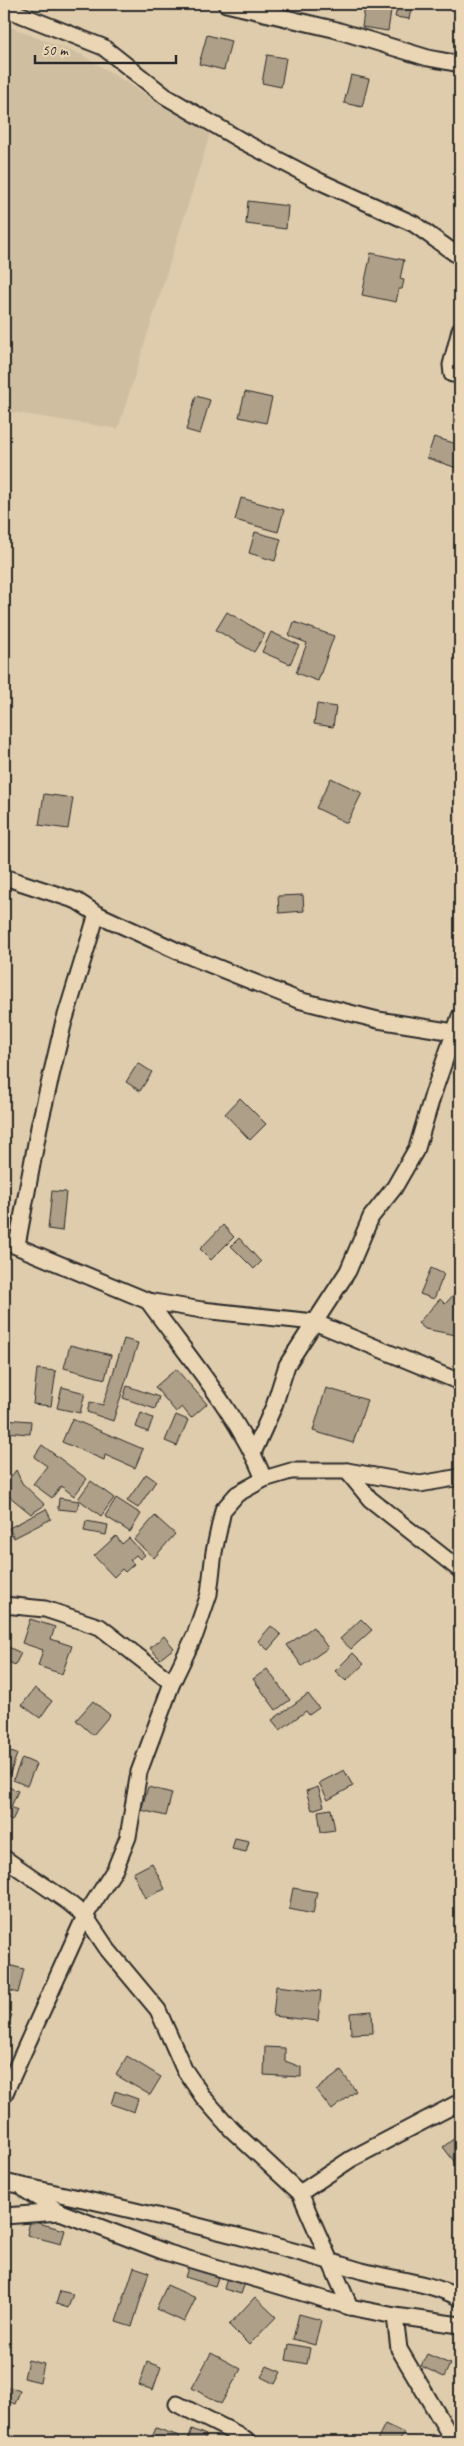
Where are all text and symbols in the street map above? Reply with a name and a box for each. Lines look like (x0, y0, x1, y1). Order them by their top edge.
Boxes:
scale bar (35, 32, 176, 64)
text: 50 m (42, 41, 69, 60)

